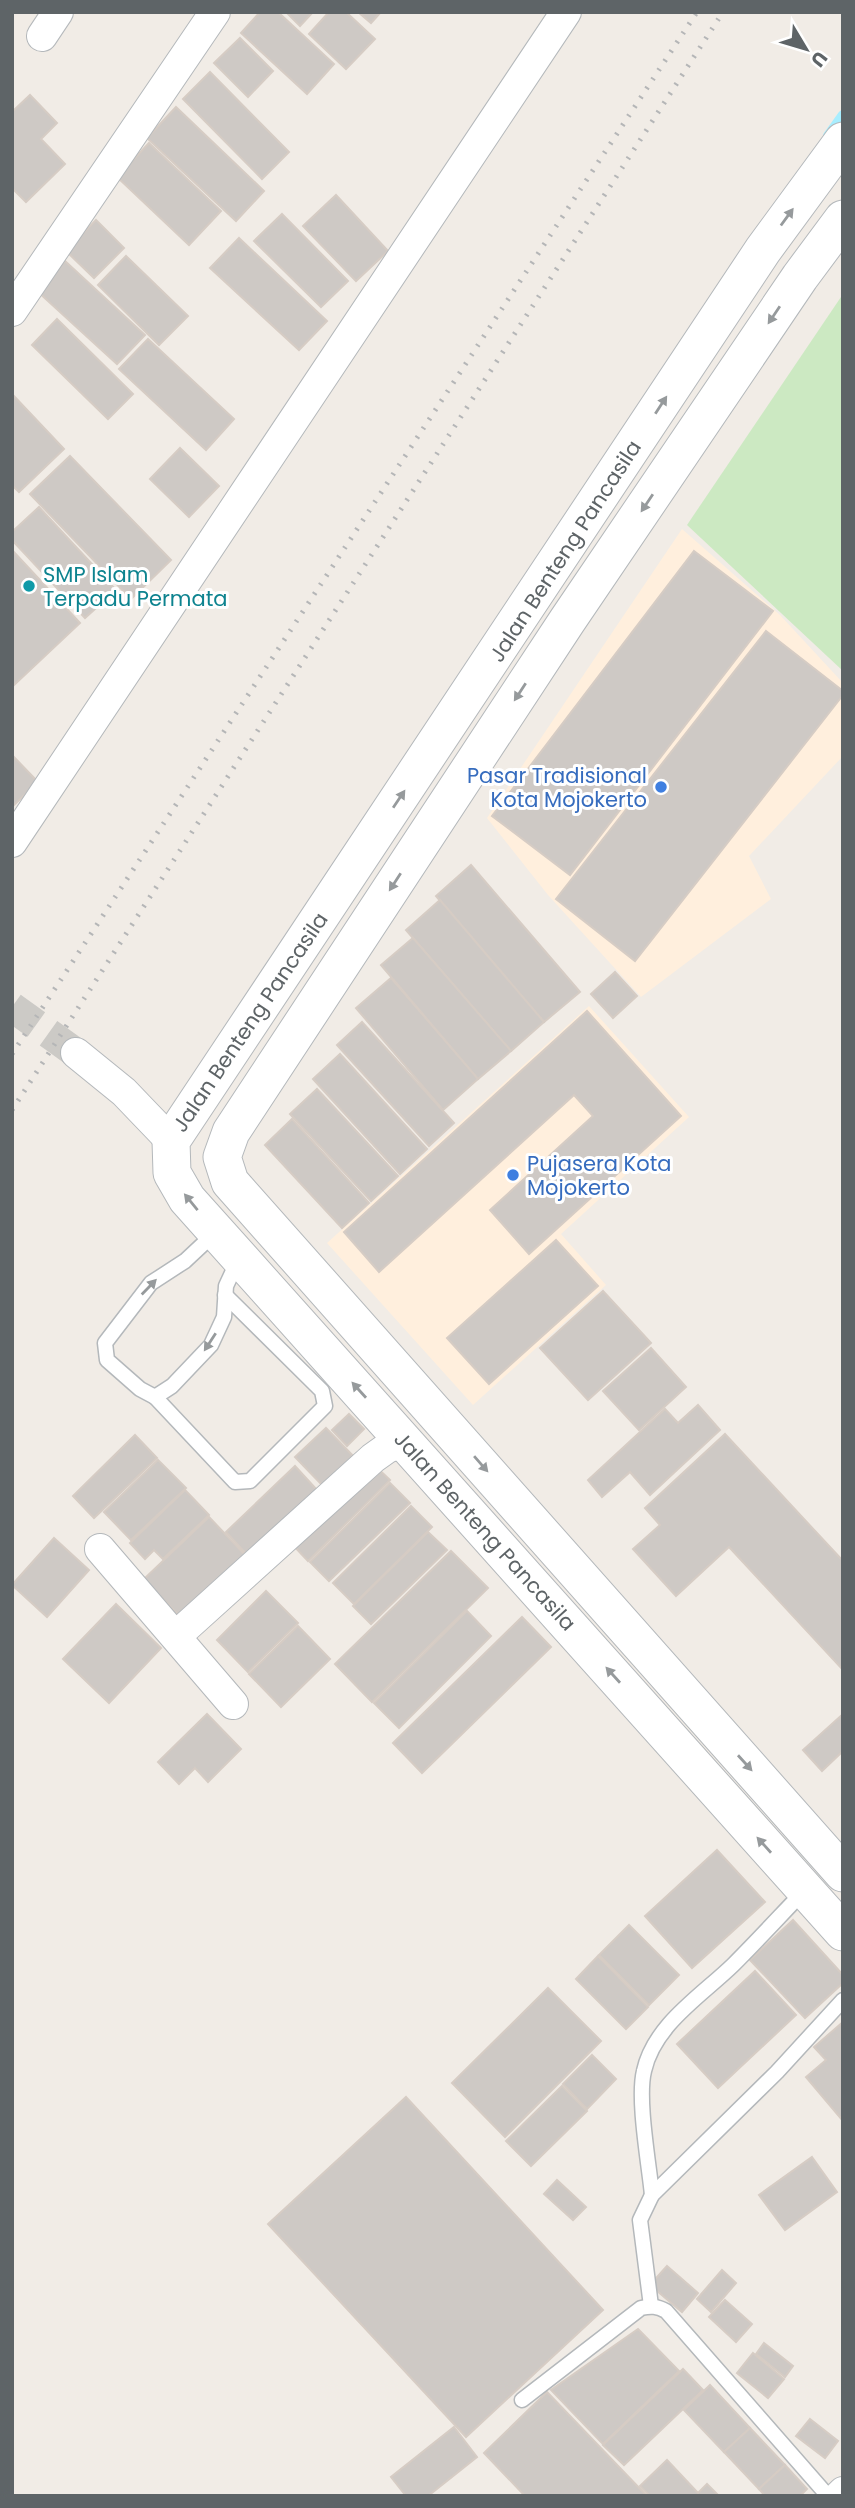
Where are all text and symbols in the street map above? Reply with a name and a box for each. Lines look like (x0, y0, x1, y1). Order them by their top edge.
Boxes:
north arrow (771, 14, 841, 84)
text: U (804, 46, 834, 73)
one-way arrow (780, 208, 795, 226)
one-way arrow (768, 305, 781, 324)
one-way arrow (654, 396, 667, 415)
street label: Jalan Benteng Pancasila (482, 434, 648, 668)
one-way arrow (640, 494, 654, 512)
place label: SMP Islam Terpadu Permata (43, 560, 228, 613)
marker: SMP Islam Terpadu Permata (21, 578, 37, 594)
one-way arrow (514, 682, 527, 702)
place label: Pasar Tradisional Kota Mojokerto (467, 761, 647, 814)
marker: Pasar Tradisional Kota Mojokerto (653, 779, 669, 795)
one-way arrow (393, 789, 406, 809)
one-way arrow (388, 873, 402, 891)
street label: Jalan Benteng Pancasila (166, 906, 334, 1138)
place label: Pujasera Kota Mojokerto (527, 1149, 671, 1202)
marker: Pujasera Kota Mojokerto (505, 1167, 521, 1183)
one-way arrow (184, 1194, 199, 1212)
one-way arrow (141, 1279, 157, 1296)
one-way arrow (204, 1333, 217, 1352)
one-way arrow (351, 1381, 367, 1399)
street label: Jalan Benteng Pancasila (388, 1425, 582, 1637)
one-way arrow (473, 1455, 489, 1473)
one-way arrow (605, 1666, 621, 1684)
one-way arrow (737, 1754, 753, 1772)
one-way arrow (757, 1837, 773, 1854)

